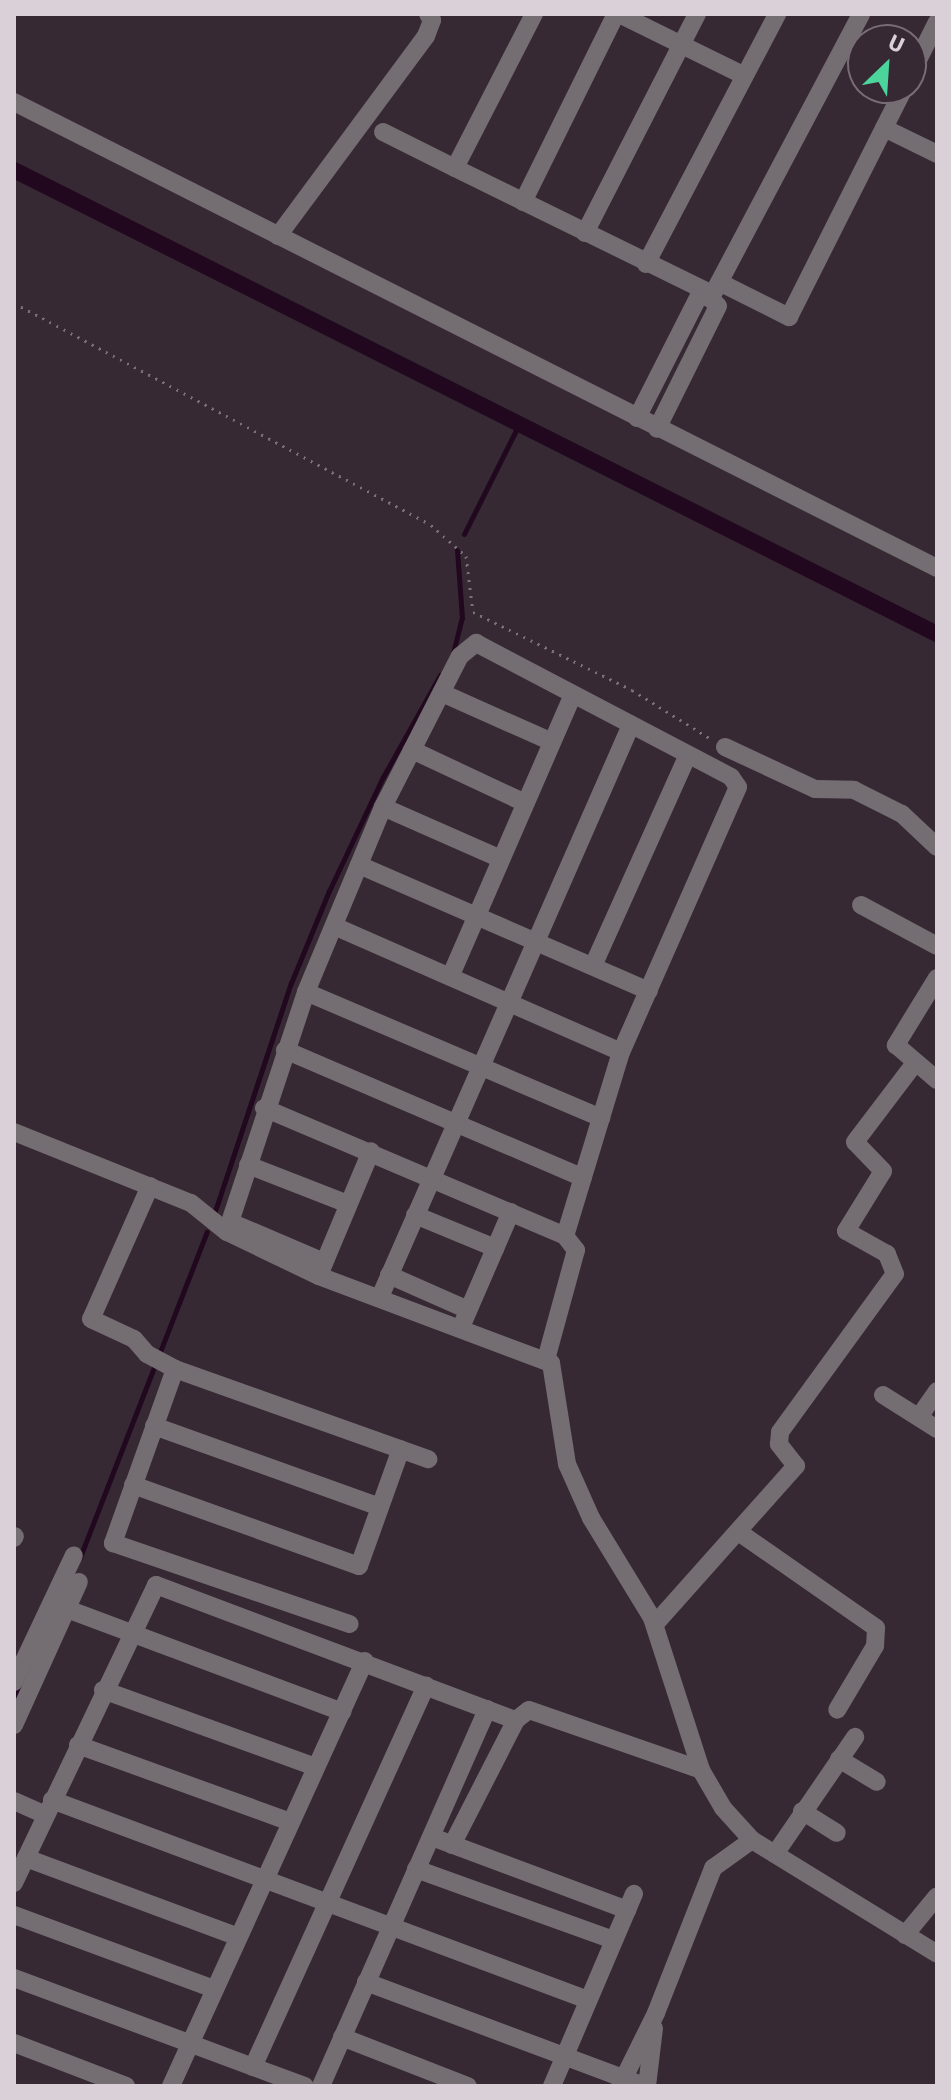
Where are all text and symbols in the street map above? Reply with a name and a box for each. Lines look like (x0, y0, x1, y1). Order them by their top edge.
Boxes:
north arrow (847, 24, 927, 104)
text: U (884, 28, 909, 59)

